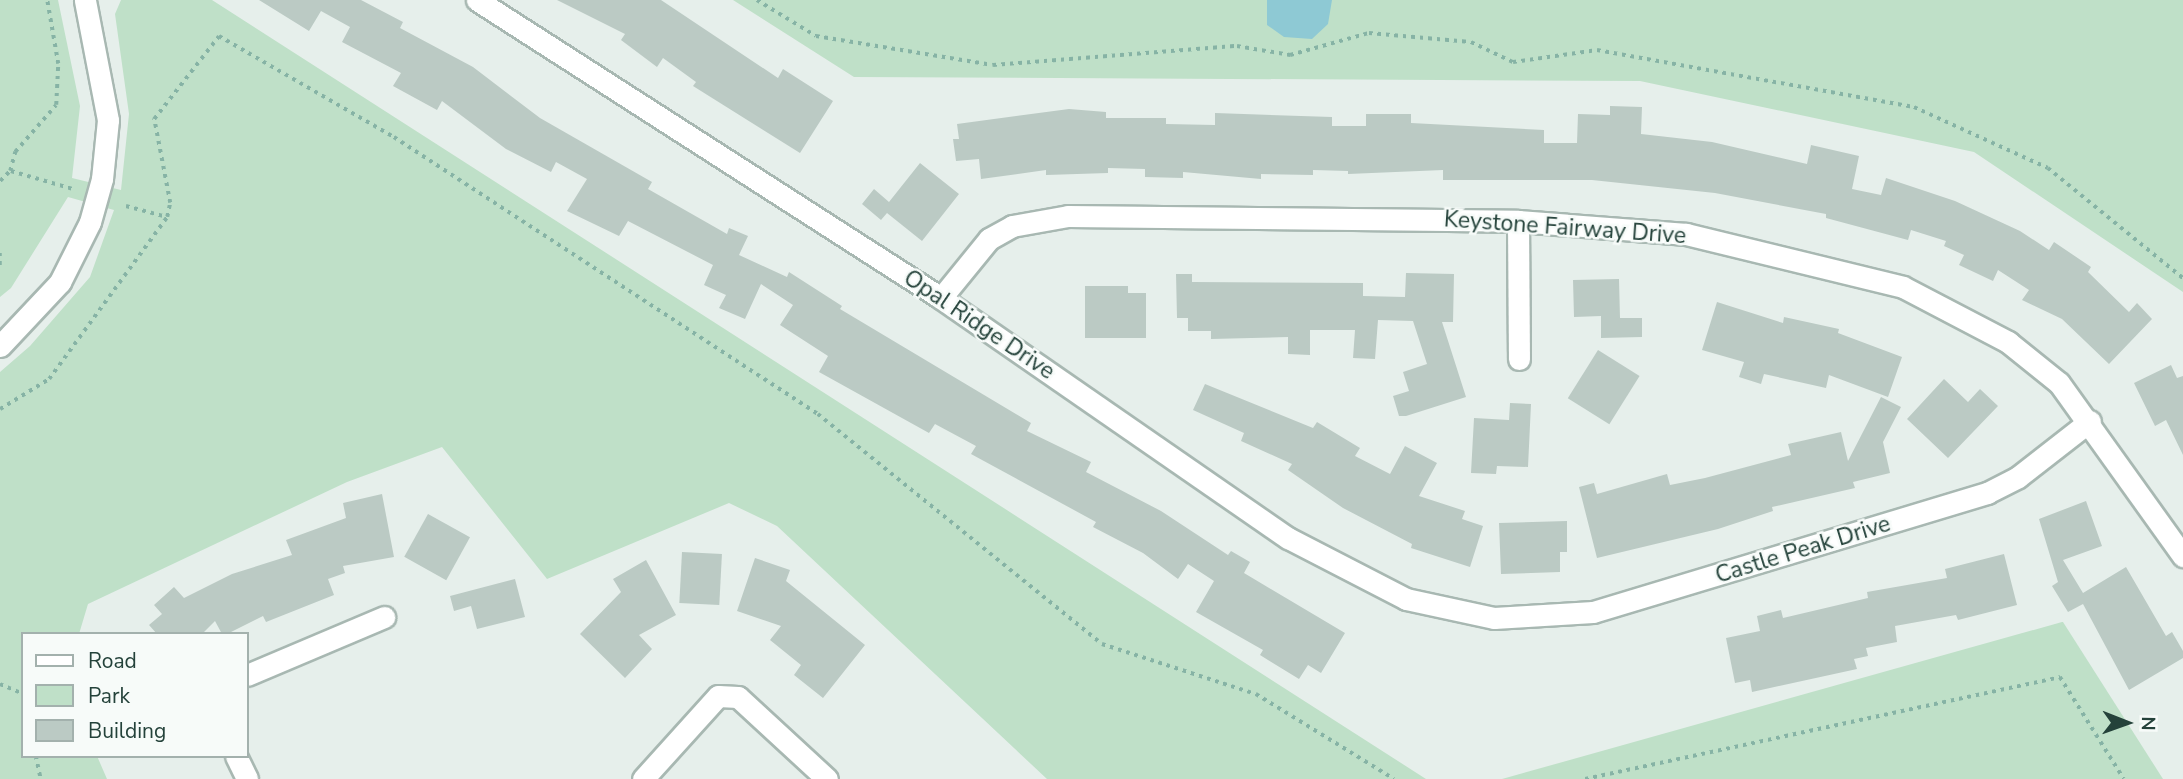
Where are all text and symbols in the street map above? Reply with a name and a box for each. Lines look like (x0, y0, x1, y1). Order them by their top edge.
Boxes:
street label: Keystone Fairway Drive (1443, 206, 1687, 250)
street label: Opal Ridge Drive (898, 264, 1060, 386)
street label: Castle Peak Drive (1712, 510, 1894, 590)
legend (21, 632, 248, 758)
text: Road (88, 647, 137, 675)
text: Park (88, 682, 130, 710)
north arrow (2092, 688, 2162, 758)
text: N (2135, 716, 2161, 731)
text: Building (88, 717, 166, 745)

